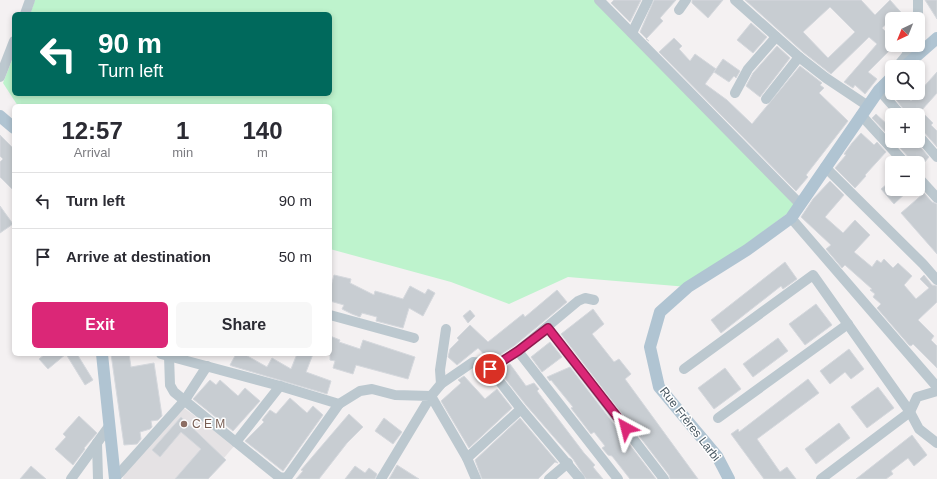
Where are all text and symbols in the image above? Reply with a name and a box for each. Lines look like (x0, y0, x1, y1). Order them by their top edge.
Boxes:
north arrow (885, 12, 925, 52)
map controls (885, 12, 925, 196)
icon: left (32, 28, 84, 80)
text: 90 m (98, 28, 162, 59)
button: search (885, 60, 925, 100)
text: Turn left (98, 61, 163, 81)
button: + (885, 108, 925, 148)
text: 12:57 (61, 117, 123, 144)
text: 1 (176, 117, 189, 144)
text: 140 (243, 117, 283, 144)
text: Arrival (74, 145, 111, 160)
text: min (172, 145, 193, 160)
text: m (257, 145, 268, 160)
button: − (885, 156, 925, 196)
icon: left (32, 190, 54, 212)
text: Turn left (66, 192, 125, 209)
text: 90 m (279, 192, 312, 209)
icon: arrive (32, 246, 54, 268)
text: Arrive at destination (66, 248, 211, 265)
text: 50 m (279, 248, 312, 265)
button: Exit (32, 302, 168, 348)
button: Share (176, 302, 312, 348)
pin (473, 352, 507, 386)
icon: arrive (479, 358, 501, 380)
street label: Rue Frères Larbi (657, 384, 723, 464)
position arrow (605, 407, 647, 449)
place label: C E M (192, 417, 225, 431)
marker: C E M (179, 419, 189, 429)

